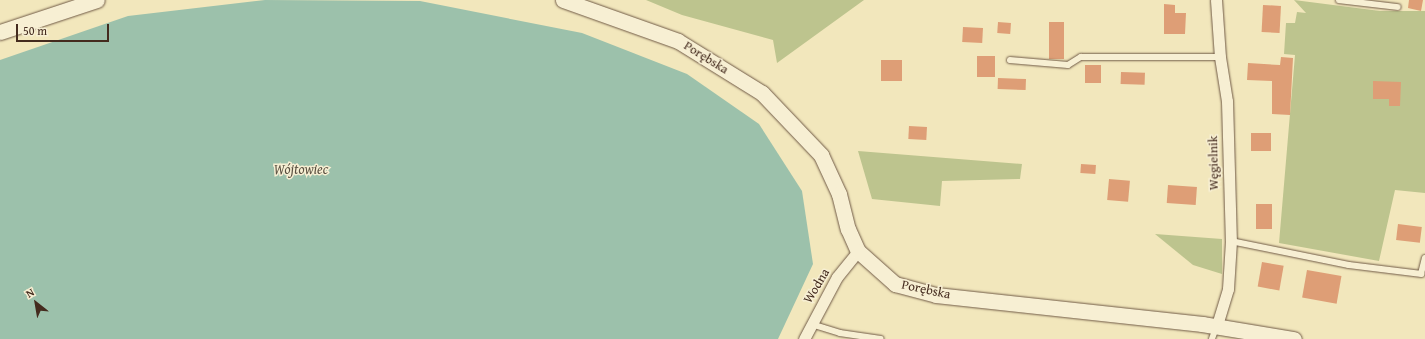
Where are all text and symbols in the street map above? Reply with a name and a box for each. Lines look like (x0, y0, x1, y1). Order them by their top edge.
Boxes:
scale bar (18, 16, 111, 42)
text: 50 m (23, 22, 47, 39)
street label: Porębska (681, 38, 731, 78)
street label: Węgielnik (1206, 136, 1222, 190)
water label: Wójtowiec (274, 161, 328, 177)
street label: Wodna (801, 266, 833, 306)
street label: Porębska (900, 277, 952, 303)
north arrow (16, 283, 56, 323)
text: N (23, 284, 37, 301)

